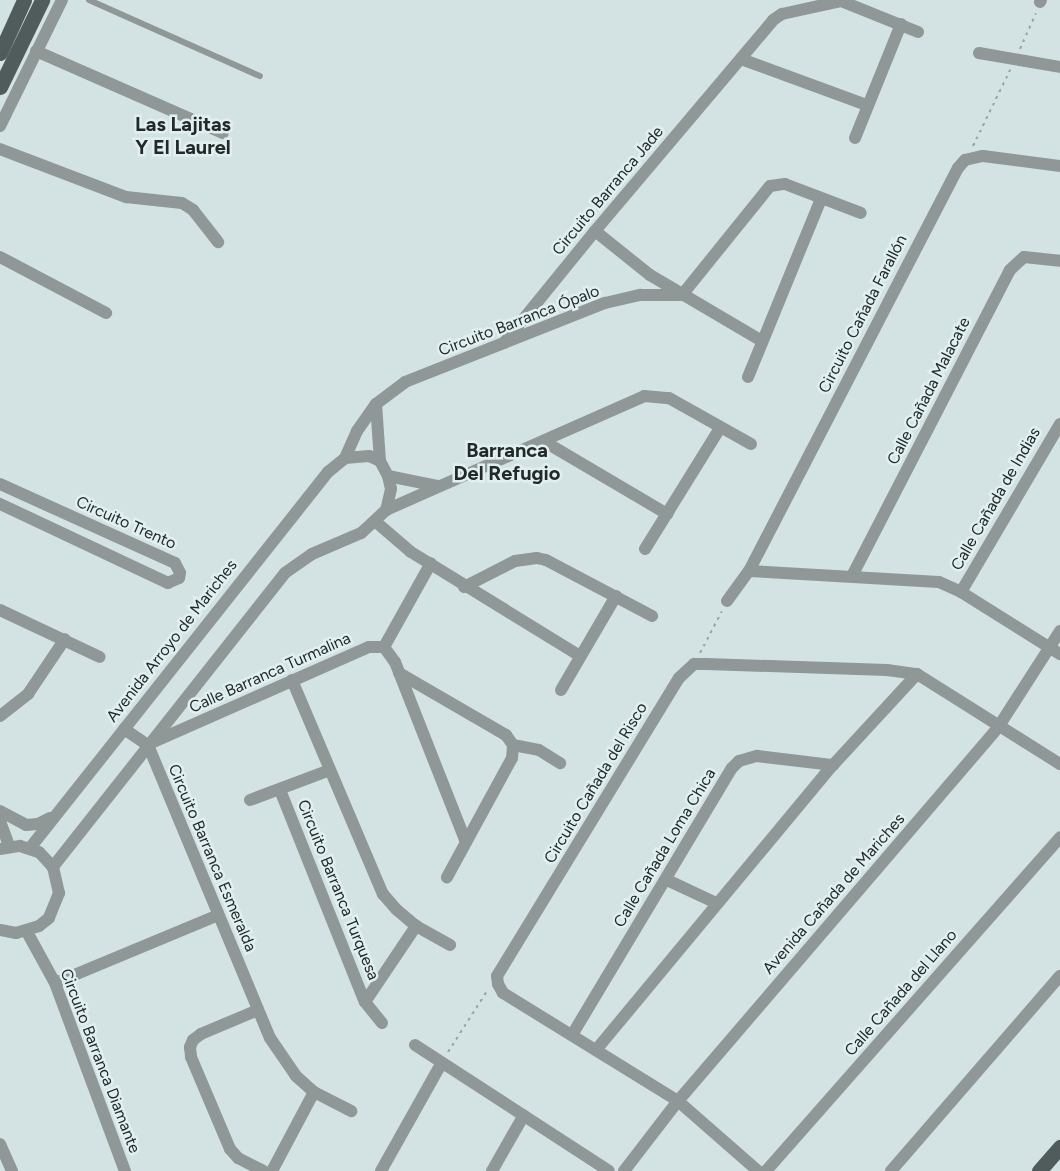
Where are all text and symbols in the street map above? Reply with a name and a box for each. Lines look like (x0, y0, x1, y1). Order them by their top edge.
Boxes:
district label: Las Lajitas Y El Laurel (135, 112, 231, 159)
street label: Circuito Barranca Jade (548, 123, 668, 259)
street label: Circuito Cañada Farallón (815, 232, 911, 396)
street label: Circuito Barranca Ópalo (436, 281, 602, 361)
street label: Calle Cañada Malacate (884, 314, 974, 468)
street label: Calle Cañada de Indias (947, 424, 1045, 574)
district label: Barranca Del Refugio (454, 438, 560, 485)
street label: Circuito Trento (73, 492, 179, 554)
street label: Avenida Arroyo de Mariches (103, 556, 241, 726)
street label: Calle Barranca Turmalina (186, 629, 354, 717)
street label: Circuito Cañada del Risco (540, 699, 652, 867)
street label: Circuito Barranca Esmeralda (164, 761, 260, 955)
street label: Calle Cañada Loma Chica (610, 765, 720, 931)
street label: Circuito Barranca Turquesa (293, 797, 383, 983)
street label: Avenida Cañada de Mariches (759, 810, 909, 978)
street label: Calle Cañada del Llano (841, 926, 961, 1060)
street label: Circuito Barranca Diamante (56, 966, 144, 1156)

